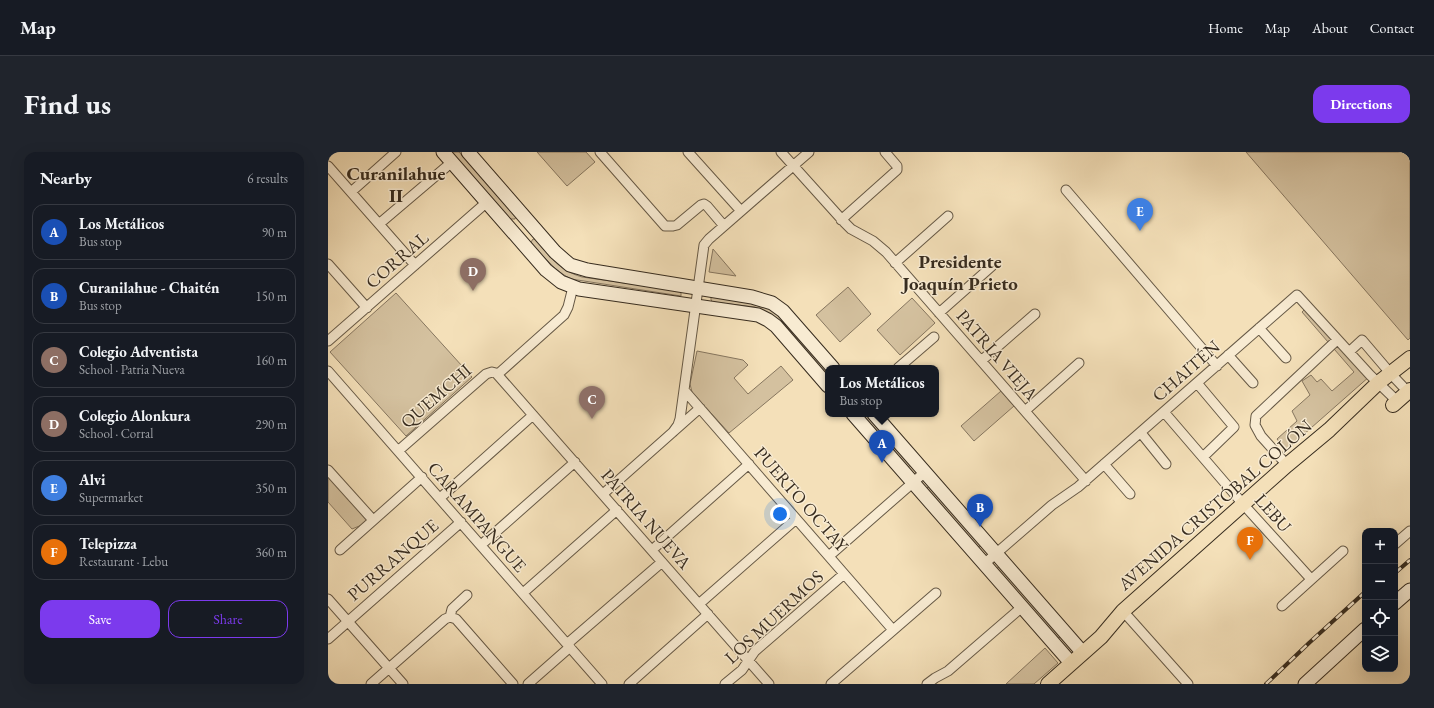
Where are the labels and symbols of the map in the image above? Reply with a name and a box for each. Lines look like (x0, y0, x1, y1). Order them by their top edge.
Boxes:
district label: Curanilahue II (346, 161, 446, 208)
pin: E (1127, 198, 1153, 231)
street label: CORRAL (360, 226, 433, 293)
district label: Presidente Joaquín Prieto (900, 249, 1018, 296)
pin: D (460, 258, 486, 291)
street label: PATRIA VIEJA (952, 304, 1044, 405)
street label: CHAITÉN (1147, 334, 1225, 406)
street label: QUEMCHI (395, 358, 476, 433)
pin: C (579, 386, 605, 419)
street label: AVENIDA CRISTÓBAL COLÓN (1112, 414, 1317, 596)
pin: A (869, 430, 895, 463)
street label: PUERTO OCTAY (749, 441, 854, 557)
street label: CARAMPANGUE (423, 457, 532, 577)
street label: PATRIA NUEVA (596, 464, 697, 574)
street label: LEBU (1250, 488, 1297, 537)
pin: B (967, 494, 993, 527)
your location (770, 504, 790, 524)
street label: PURRANQUE (342, 514, 443, 606)
pin: F (1237, 527, 1263, 560)
street label: LOS MUERMOS (719, 565, 828, 668)

